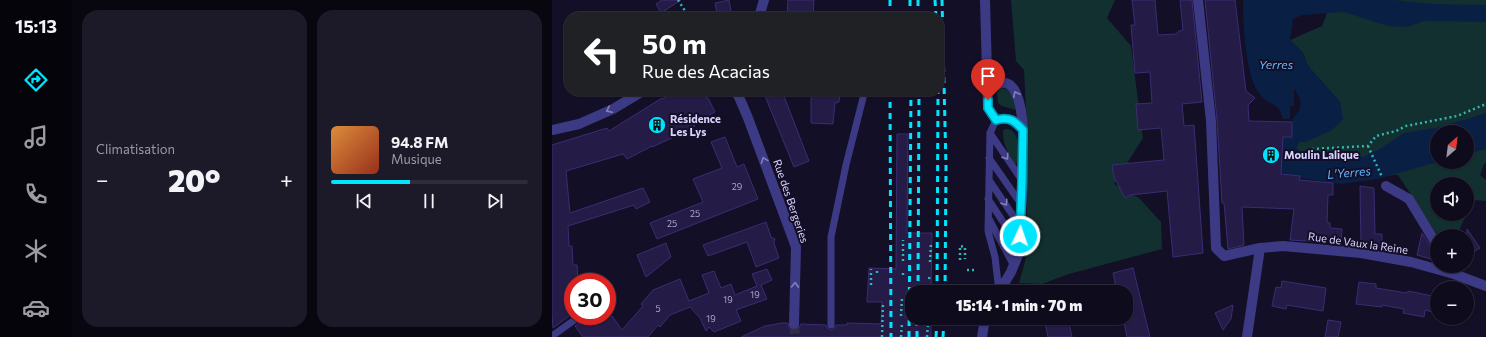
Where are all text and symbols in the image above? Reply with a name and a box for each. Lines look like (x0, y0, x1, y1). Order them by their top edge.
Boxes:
text: 15:13 (15, 15, 57, 37)
text: 50 m (642, 26, 707, 60)
icon: left (576, 28, 628, 80)
water label: Yerres (1259, 57, 1294, 71)
pin (971, 59, 1005, 100)
text: Rue des Acacias (642, 60, 770, 82)
icon: arrive (977, 65, 999, 87)
icon: directions (22, 66, 50, 94)
one-way arrow (1013, 91, 1021, 98)
one-way arrow (606, 105, 613, 113)
place label: Résidence Les Lys (670, 112, 721, 138)
building icon: Résidence Les Lys (647, 115, 667, 135)
icon: music (22, 123, 50, 151)
north arrow (1430, 125, 1474, 169)
map controls (1430, 125, 1474, 325)
text: 94.8 FM (391, 133, 448, 151)
text: Climatisation (96, 141, 175, 157)
building icon: Moulin Lalique (1261, 145, 1281, 165)
place label: Moulin Lalique (1284, 148, 1359, 161)
text: Musique (391, 151, 442, 167)
one-way arrow (1001, 153, 1009, 160)
one-way arrow (760, 157, 768, 164)
street label: Rue des Bergeries (771, 157, 812, 244)
text: 20° (168, 161, 221, 198)
water label: L'Yerres (1327, 163, 1372, 181)
text: − (96, 166, 109, 193)
text: + (280, 166, 293, 193)
button: sound (1430, 177, 1474, 221)
icon: phone (22, 180, 50, 208)
house number: 29 (732, 181, 742, 192)
icon: previous (353, 190, 375, 212)
icon: pause (418, 190, 440, 212)
icon: next (484, 190, 506, 212)
one-way arrow (1000, 199, 1007, 206)
house number: 25 (690, 208, 700, 219)
position arrow (999, 215, 1041, 257)
house number: 25 (667, 218, 677, 229)
street label: Rue de Vaux la Reine (1307, 229, 1409, 256)
button: + (1430, 229, 1474, 273)
icon: climate (22, 237, 50, 265)
speed limit sign: 30 (564, 273, 616, 325)
button: − (1430, 281, 1474, 325)
one-way arrow (790, 282, 799, 288)
house number: 19 (750, 289, 760, 300)
icon: car (22, 294, 50, 322)
house number: 19 (723, 294, 733, 305)
text: 15:14 · 1 min · 70 m (956, 296, 1082, 314)
house number: 5 (655, 303, 661, 314)
house number: 19 (706, 313, 716, 324)

